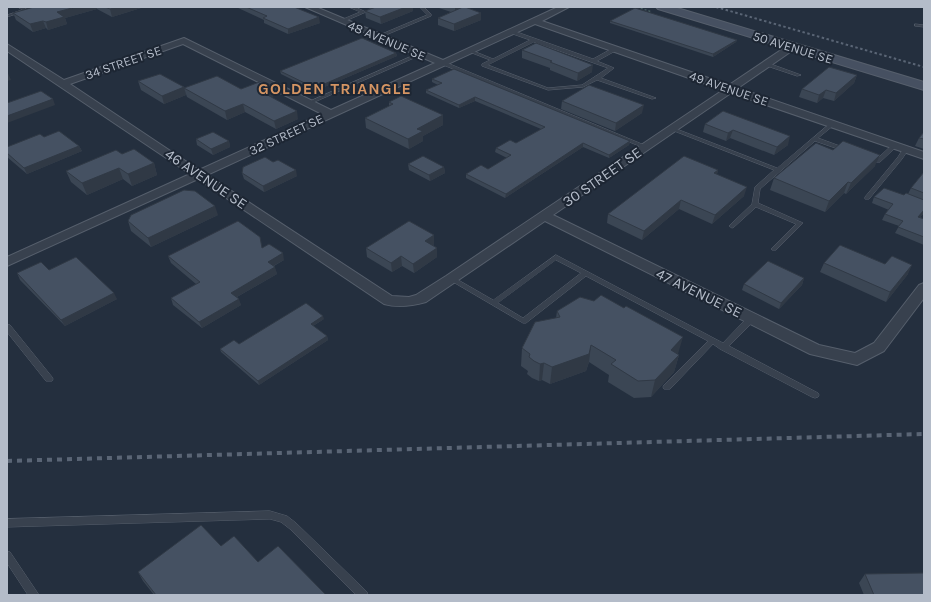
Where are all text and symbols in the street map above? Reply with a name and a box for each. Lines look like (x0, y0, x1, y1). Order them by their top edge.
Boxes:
street label: 48 AVENUE SE (346, 17, 428, 64)
street label: 50 AVENUE SE (751, 28, 835, 67)
street label: 34 STREET SE (83, 42, 163, 83)
street label: 49 AVENUE SE (687, 68, 770, 109)
district label: GOLDEN TRIANGLE (258, 79, 412, 98)
street label: 32 STREET SE (247, 111, 326, 158)
street label: 30 STREET SE (559, 143, 645, 211)
street label: 46 AVENUE SE (162, 145, 250, 213)
street label: 47 AVENUE SE (653, 264, 745, 322)

